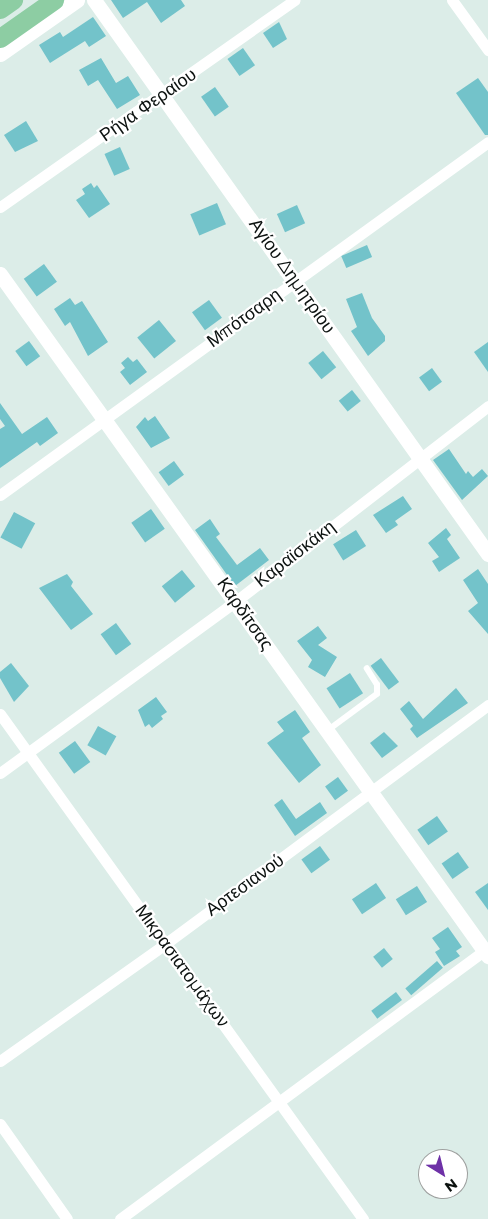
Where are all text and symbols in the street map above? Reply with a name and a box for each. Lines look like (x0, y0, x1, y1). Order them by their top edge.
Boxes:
street label: Ρήγα Φεραίου (96, 64, 200, 146)
street label: Αγίου Δημητρίου (244, 214, 340, 338)
street label: Μπότσαρη (203, 284, 285, 352)
street label: Καραϊσκάκη (250, 516, 340, 592)
street label: Καρδίτσας (212, 574, 278, 654)
street label: Αρτεσιανού (202, 849, 288, 921)
street label: Μικρασιατομάχων (130, 900, 234, 1032)
north arrow (418, 1149, 468, 1199)
text: N (441, 1175, 461, 1196)

